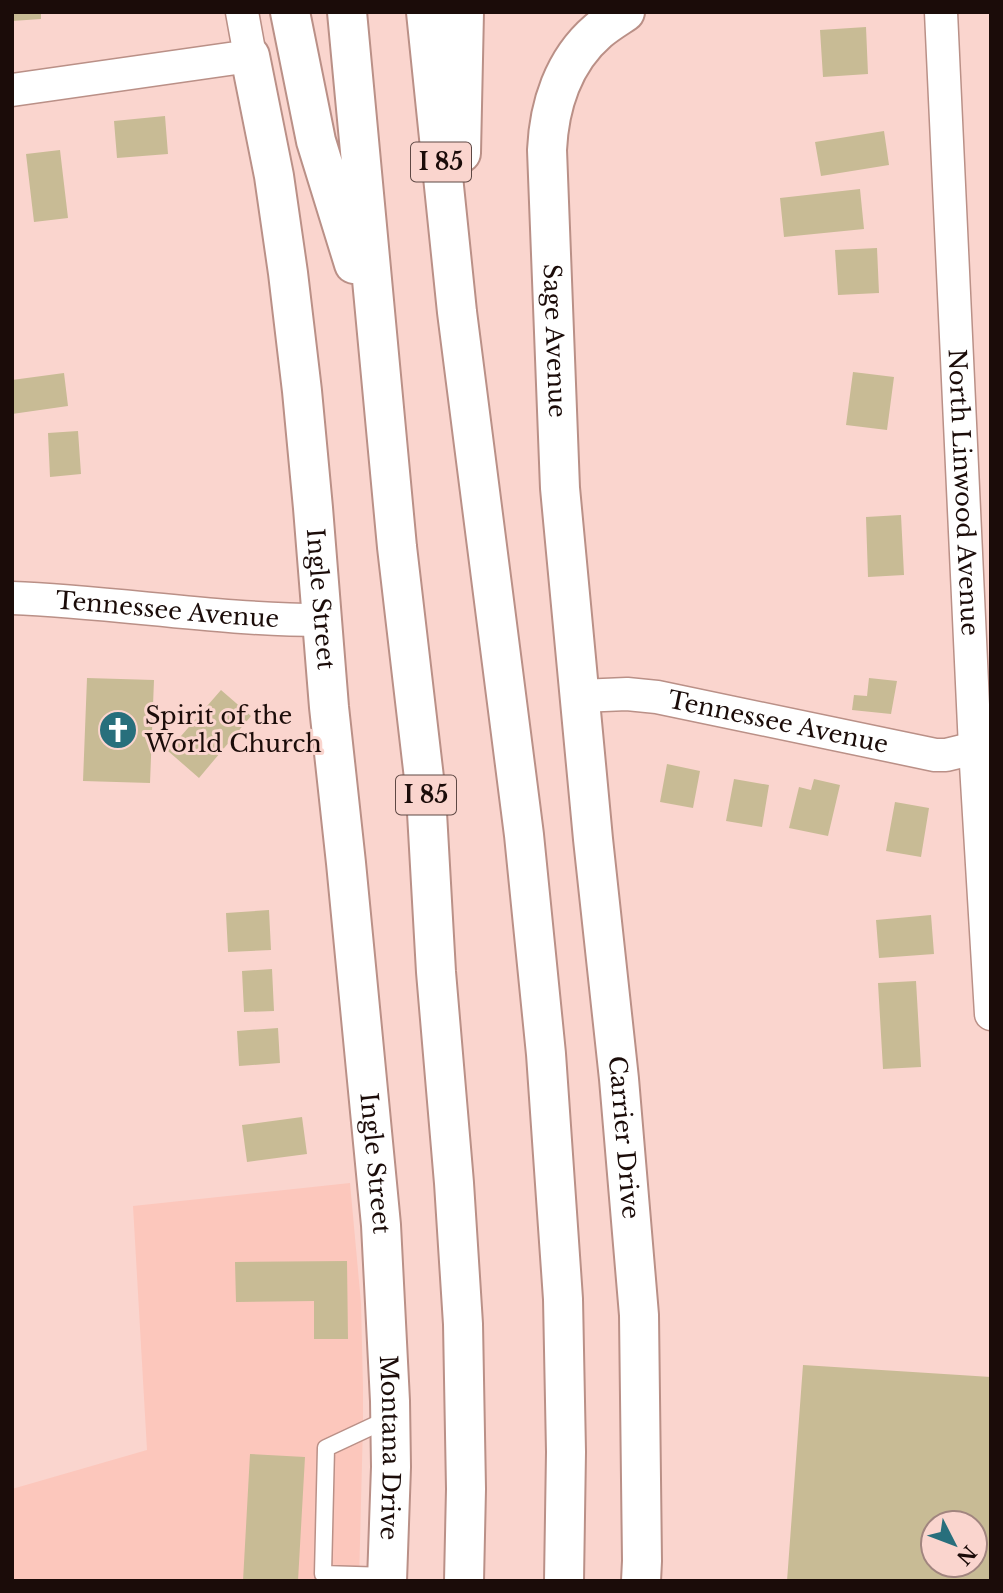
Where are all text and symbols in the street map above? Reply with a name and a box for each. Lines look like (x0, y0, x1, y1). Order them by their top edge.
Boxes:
road number: I 85 (411, 142, 471, 182)
street label: Sage Avenue (537, 263, 572, 418)
street label: North Linwood Avenue (943, 348, 985, 637)
street label: Ingle Street (301, 527, 341, 671)
street label: Tennessee Avenue (55, 585, 280, 633)
street label: Tennessee Avenue (666, 685, 891, 759)
place label: Spirit of the World Church (144, 701, 322, 758)
church icon: Spirit of the World Church (97, 709, 139, 751)
road number: I 85 (396, 776, 456, 814)
street label: Carrier Drive (603, 1054, 646, 1220)
street label: Ingle Street (354, 1091, 396, 1235)
street label: Montana Drive (374, 1354, 406, 1541)
north arrow (919, 1509, 989, 1579)
text: N (952, 1541, 981, 1569)

